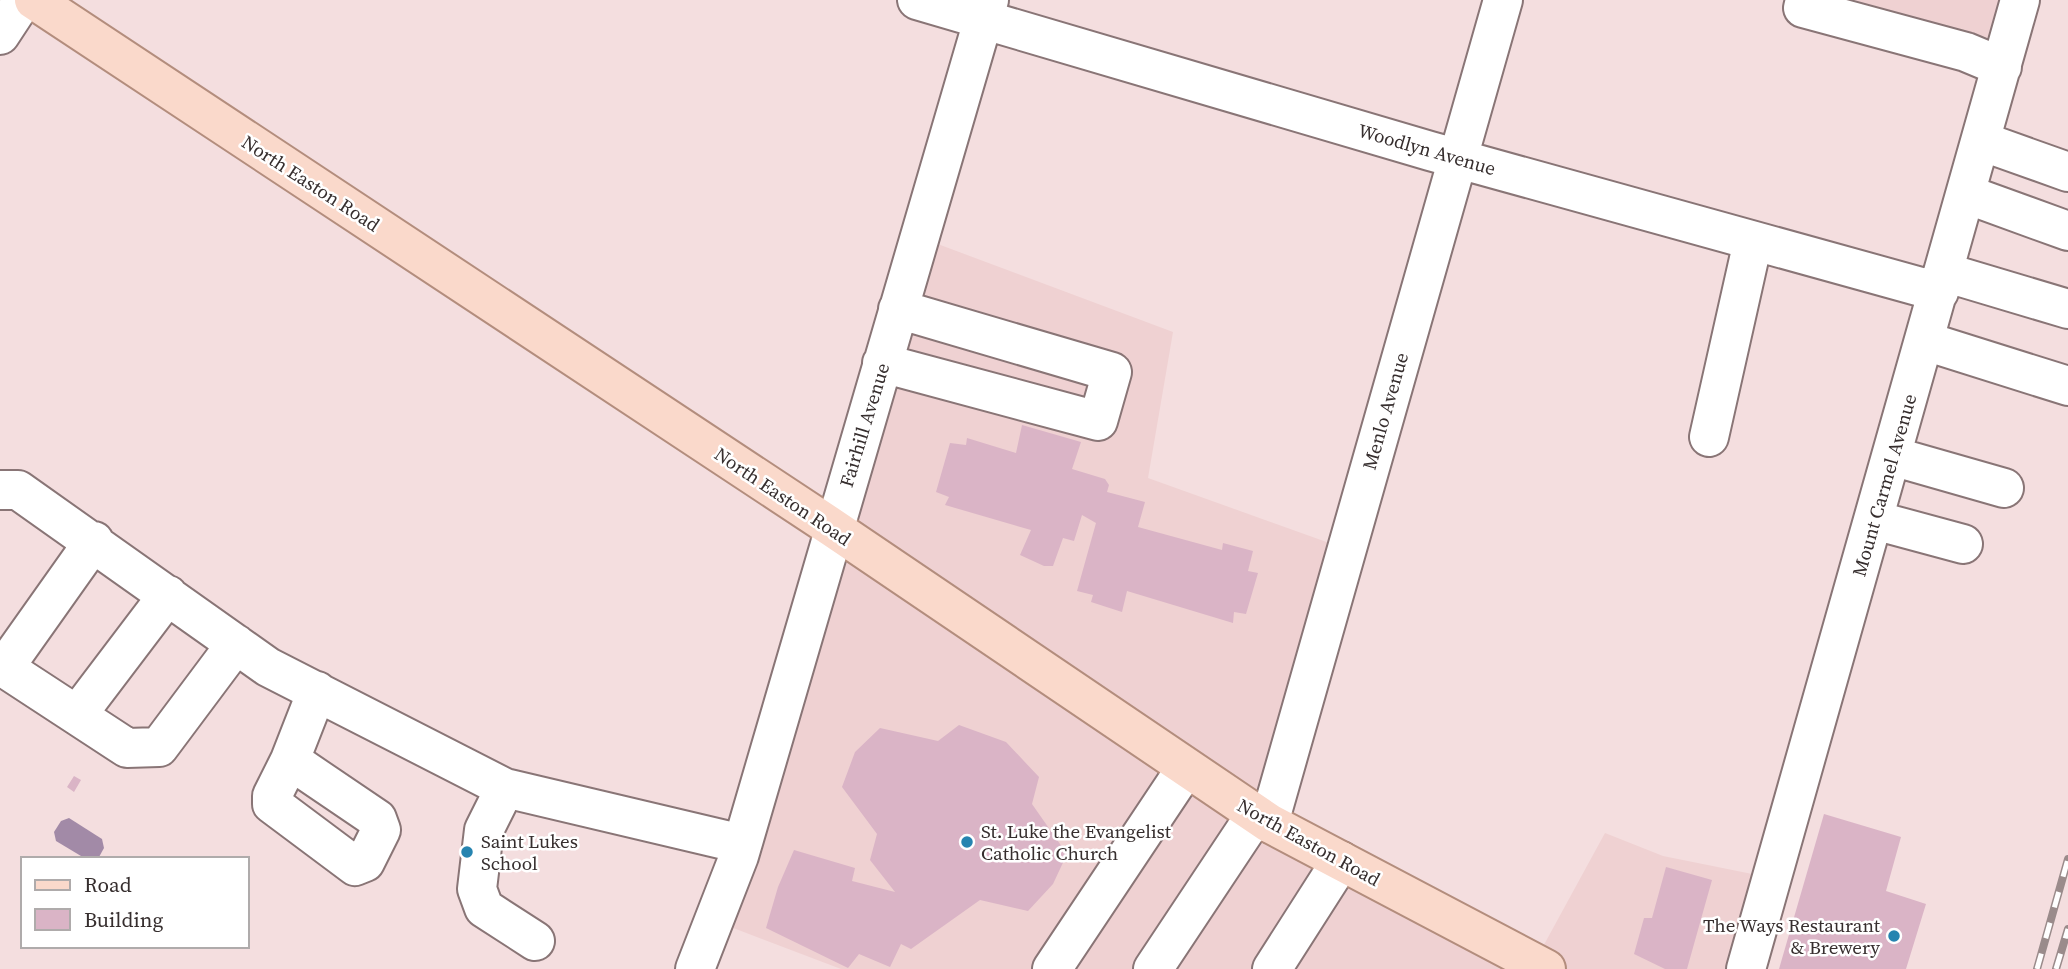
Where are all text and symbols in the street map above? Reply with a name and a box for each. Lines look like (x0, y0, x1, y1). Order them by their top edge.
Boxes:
street label: Woodlyn Avenue (1355, 117, 1499, 181)
street label: North Easton Road (237, 129, 385, 237)
street label: Menlo Avenue (1356, 349, 1414, 473)
street label: Fairhill Avenue (833, 360, 895, 490)
street label: Mount Carmel Avenue (1845, 391, 1923, 579)
street label: North Easton Road (710, 441, 857, 552)
street label: North Easton Road (1233, 792, 1385, 892)
place label: St. Luke the Evangelist Catholic Church (981, 818, 1172, 866)
place label: Saint Lukes School (481, 828, 578, 876)
marker: St. Luke the Evangelist Catholic Church (959, 834, 975, 850)
marker: Saint Lukes School (459, 844, 475, 860)
legend (21, 857, 248, 948)
text: Road (84, 870, 132, 899)
text: Building (84, 905, 163, 934)
place label: The Ways Restaurant & Brewery (1703, 912, 1881, 960)
marker: The Ways Restaurant & Brewery (1886, 928, 1902, 944)

